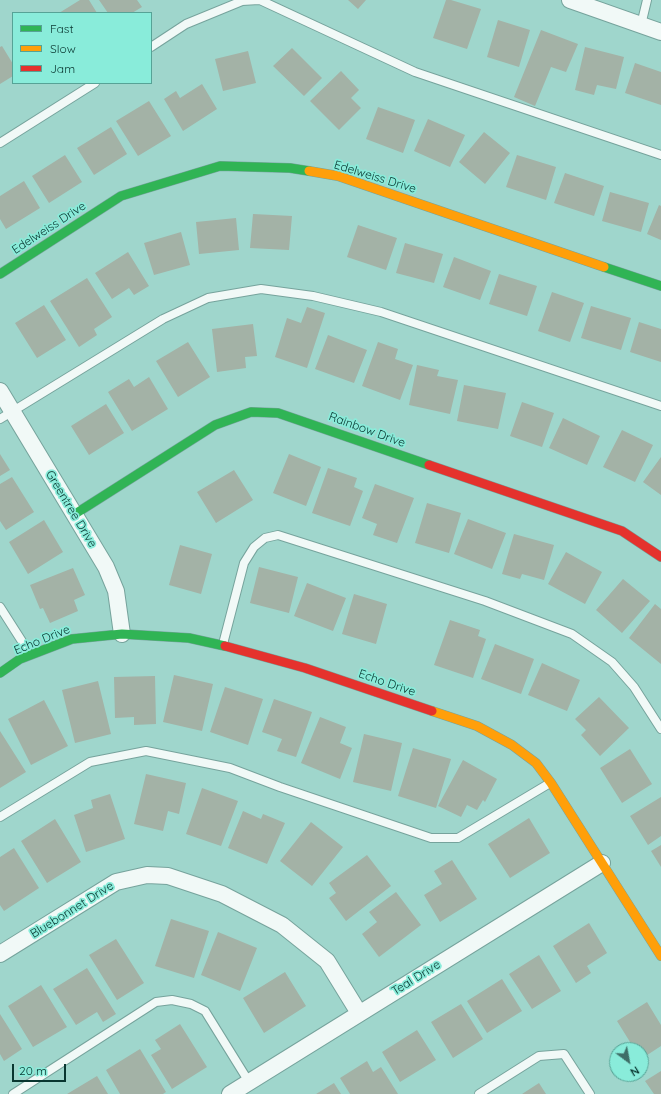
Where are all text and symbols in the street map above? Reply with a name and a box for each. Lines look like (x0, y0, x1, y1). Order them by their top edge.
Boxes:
legend (12, 12, 152, 84)
text: Fast (50, 21, 74, 36)
text: Slow (50, 41, 76, 56)
text: Jam (50, 61, 75, 76)
street label: Edelweiss Drive (332, 158, 418, 196)
street label: Edelweiss Drive (9, 199, 89, 257)
street label: Rainbow Drive (327, 409, 407, 451)
street label: Greentree Drive (42, 468, 100, 550)
street label: Echo Drive (12, 622, 72, 658)
street label: Echo Drive (357, 667, 417, 699)
street label: Bluebonnet Drive (28, 879, 116, 941)
street label: Teal Drive (389, 957, 443, 999)
north arrow (609, 1042, 649, 1082)
scale bar (14, 1056, 68, 1082)
text: 20 m (19, 1063, 47, 1078)
text: N (628, 1063, 642, 1079)

